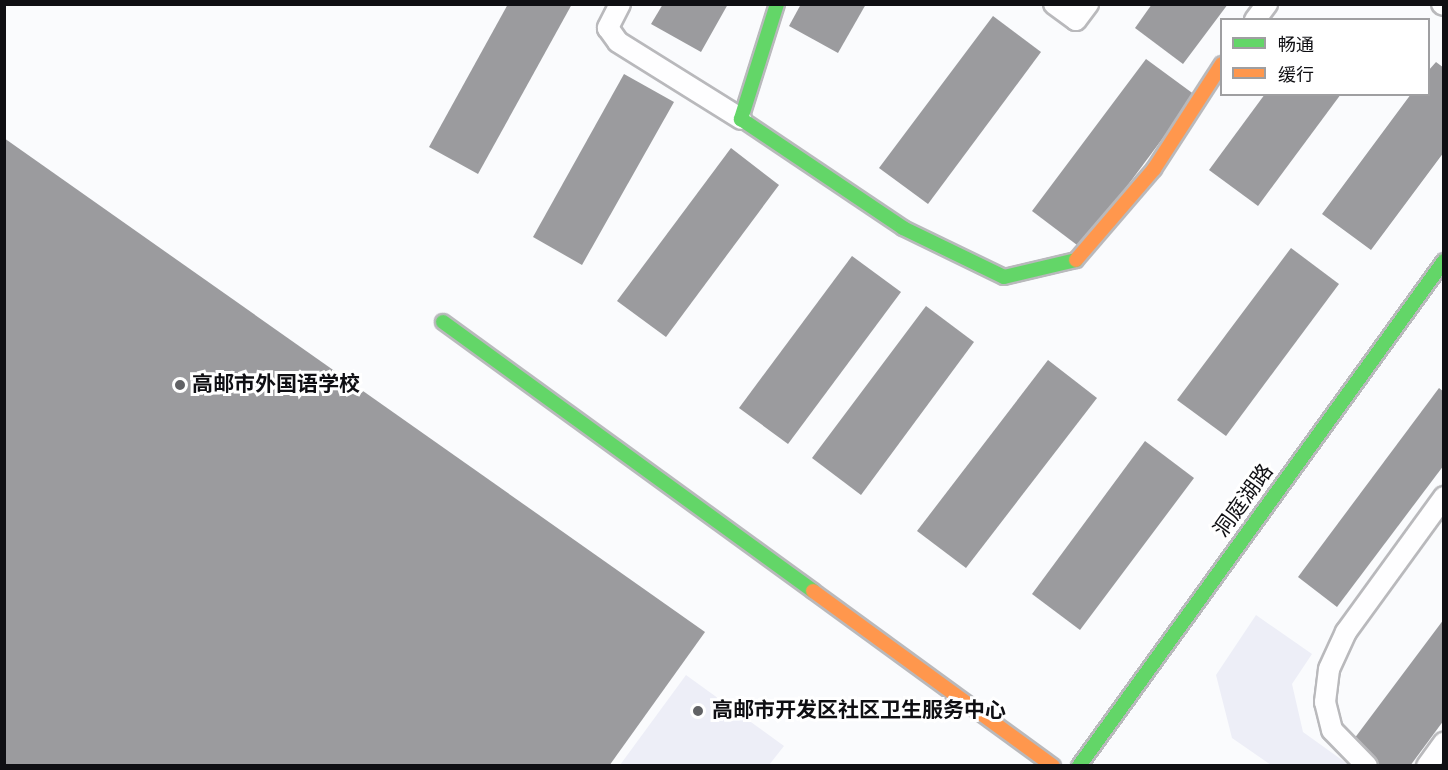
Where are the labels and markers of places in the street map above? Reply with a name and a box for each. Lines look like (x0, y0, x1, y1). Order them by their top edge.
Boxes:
place label: 高邮市外国语学校 (192, 372, 360, 398)
marker: 高邮市外国语学校 (173, 378, 187, 392)
place label: 高邮市开发区社区卫生服务中心 (712, 698, 1006, 724)
marker: 高邮市开发区社区卫生服务中心 (689, 702, 707, 720)

